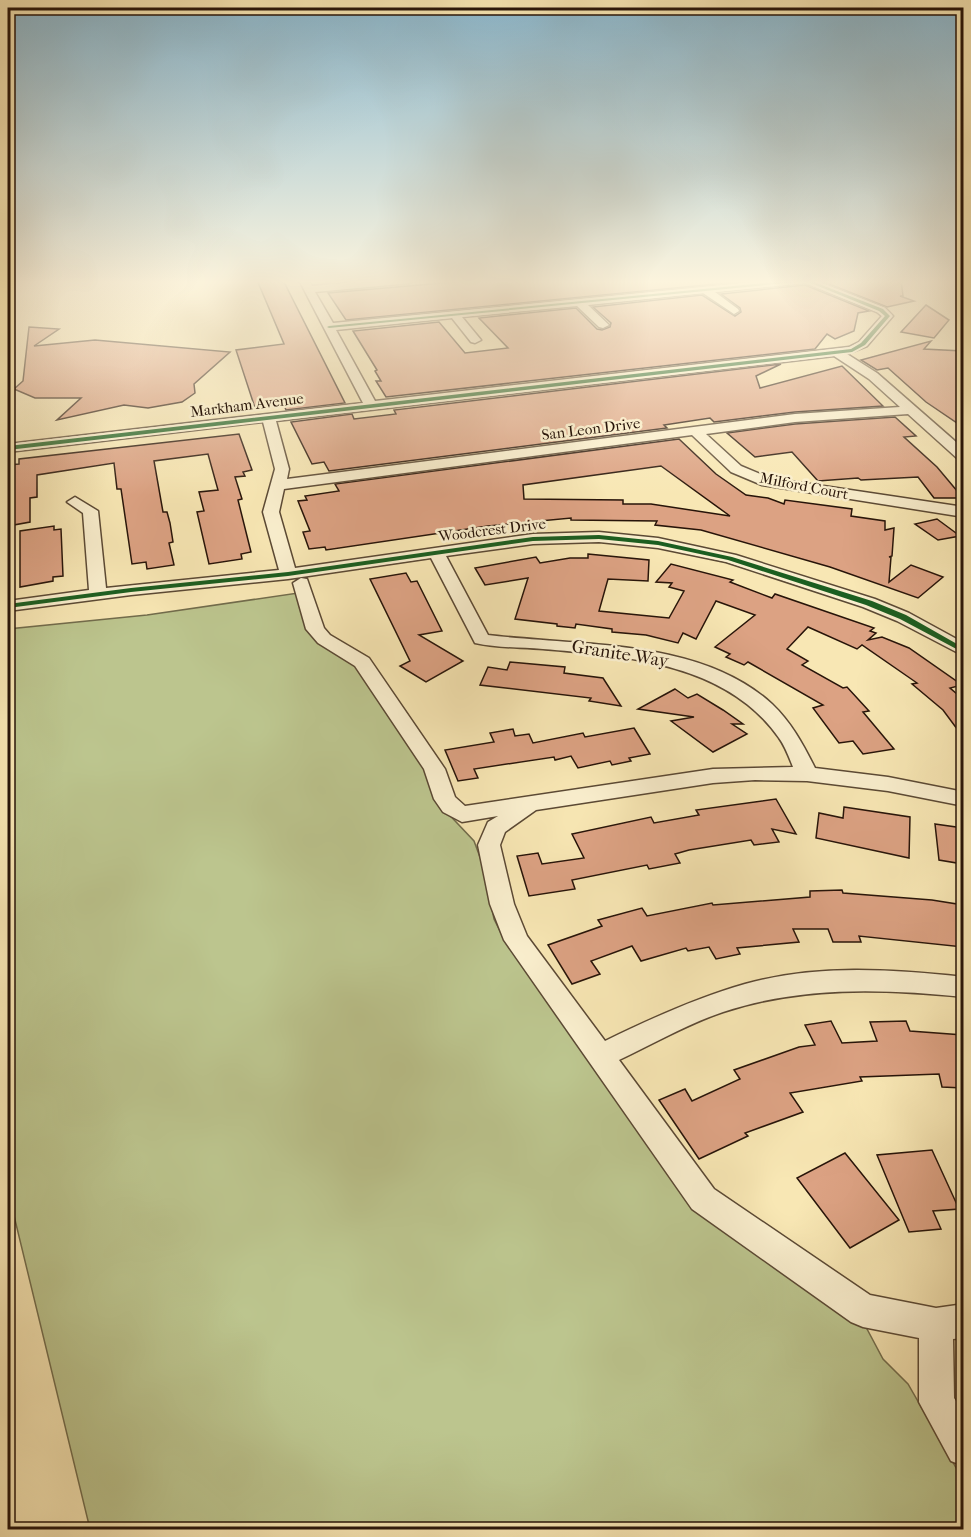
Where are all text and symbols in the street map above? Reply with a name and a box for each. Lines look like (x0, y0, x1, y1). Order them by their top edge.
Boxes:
street label: Markham Avenue (189, 389, 305, 421)
street label: San Leon Drive (541, 414, 642, 444)
street label: Milford Court (758, 469, 850, 504)
street label: Woodcrest Drive (436, 514, 547, 546)
street label: Granite Way (570, 636, 671, 672)

